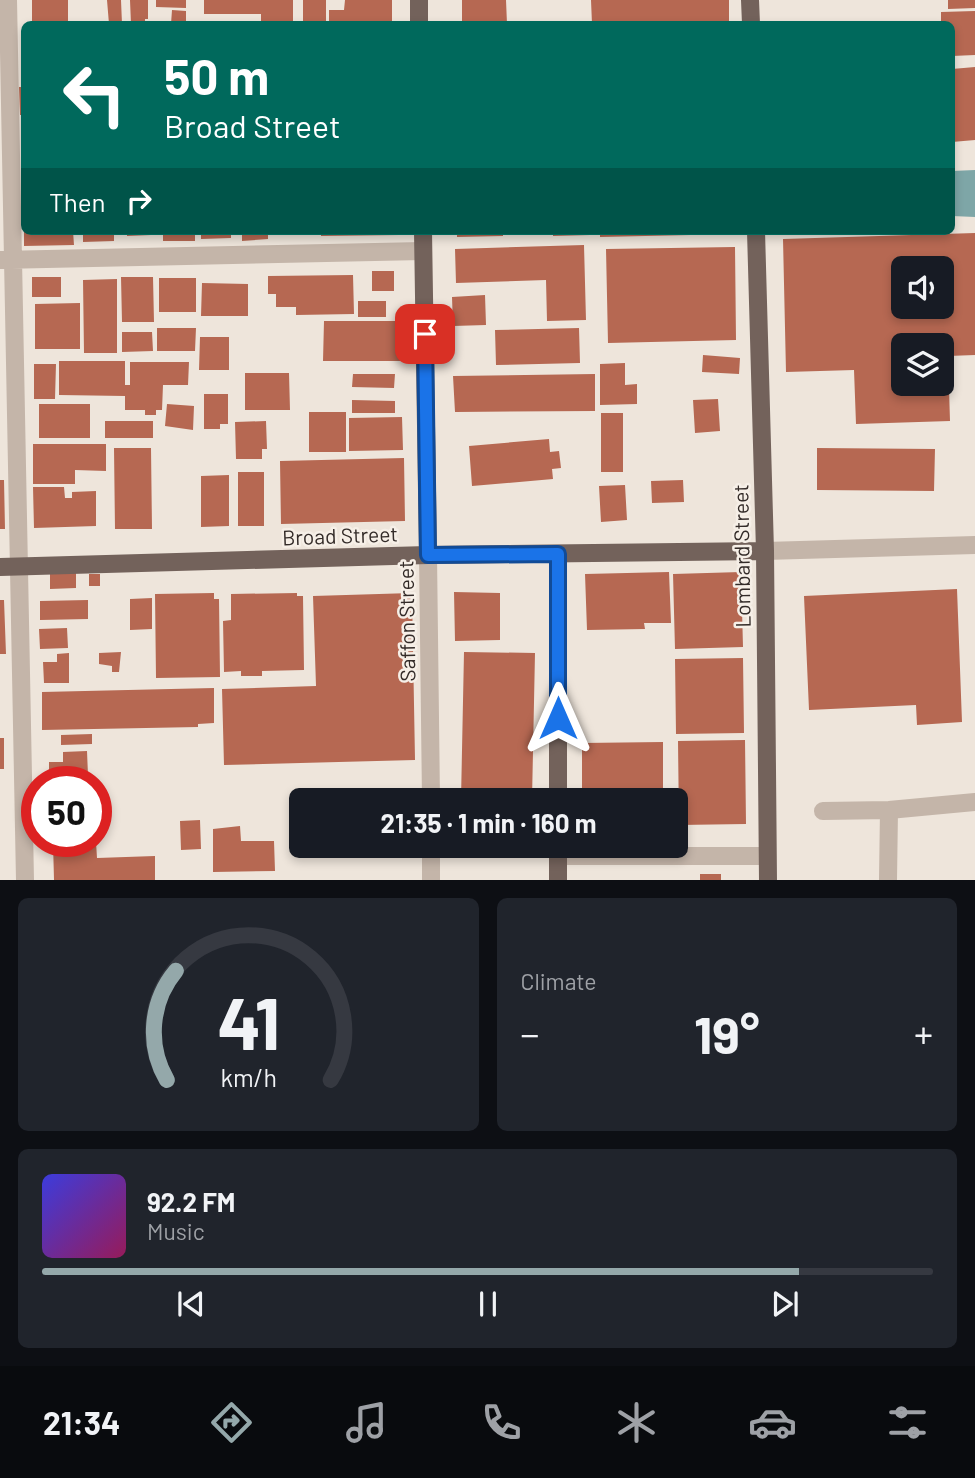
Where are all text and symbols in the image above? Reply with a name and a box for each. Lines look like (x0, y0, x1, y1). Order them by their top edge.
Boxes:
text: 50 m (164, 46, 269, 105)
icon: left (49, 49, 140, 140)
text: Broad Street (164, 106, 341, 144)
icon: right (120, 182, 158, 220)
text: Then (49, 186, 106, 217)
map controls (891, 256, 954, 396)
button: sound (891, 256, 954, 319)
pin (395, 304, 455, 364)
icon: arrive (406, 315, 444, 353)
button: layers (891, 333, 954, 396)
street label: Lombard Street (727, 484, 755, 628)
street label: Broad Street (282, 520, 398, 550)
street label: Saffon Street (392, 560, 420, 682)
position arrow (521, 681, 595, 755)
speed limit sign: 50 (21, 766, 112, 857)
text: 21:35 · 1 min · 160 m (380, 807, 597, 838)
text: Climate (521, 967, 597, 995)
text: 41 (217, 978, 280, 1066)
text: 19° (694, 1002, 760, 1064)
text: − (521, 1010, 540, 1056)
text: + (914, 1010, 933, 1056)
text: km/h (220, 1062, 277, 1092)
text: 92.2 FM (147, 1186, 235, 1217)
text: Music (147, 1217, 205, 1245)
icon: previous (172, 1285, 210, 1323)
icon: pause (469, 1285, 507, 1323)
icon: next (766, 1285, 804, 1323)
icon: directions (207, 1398, 256, 1447)
icon: music (342, 1398, 391, 1447)
icon: phone (477, 1398, 526, 1447)
icon: climate (612, 1398, 661, 1447)
icon: car (748, 1398, 797, 1447)
icon: filters (883, 1398, 932, 1447)
text: 21:34 (43, 1403, 120, 1441)

